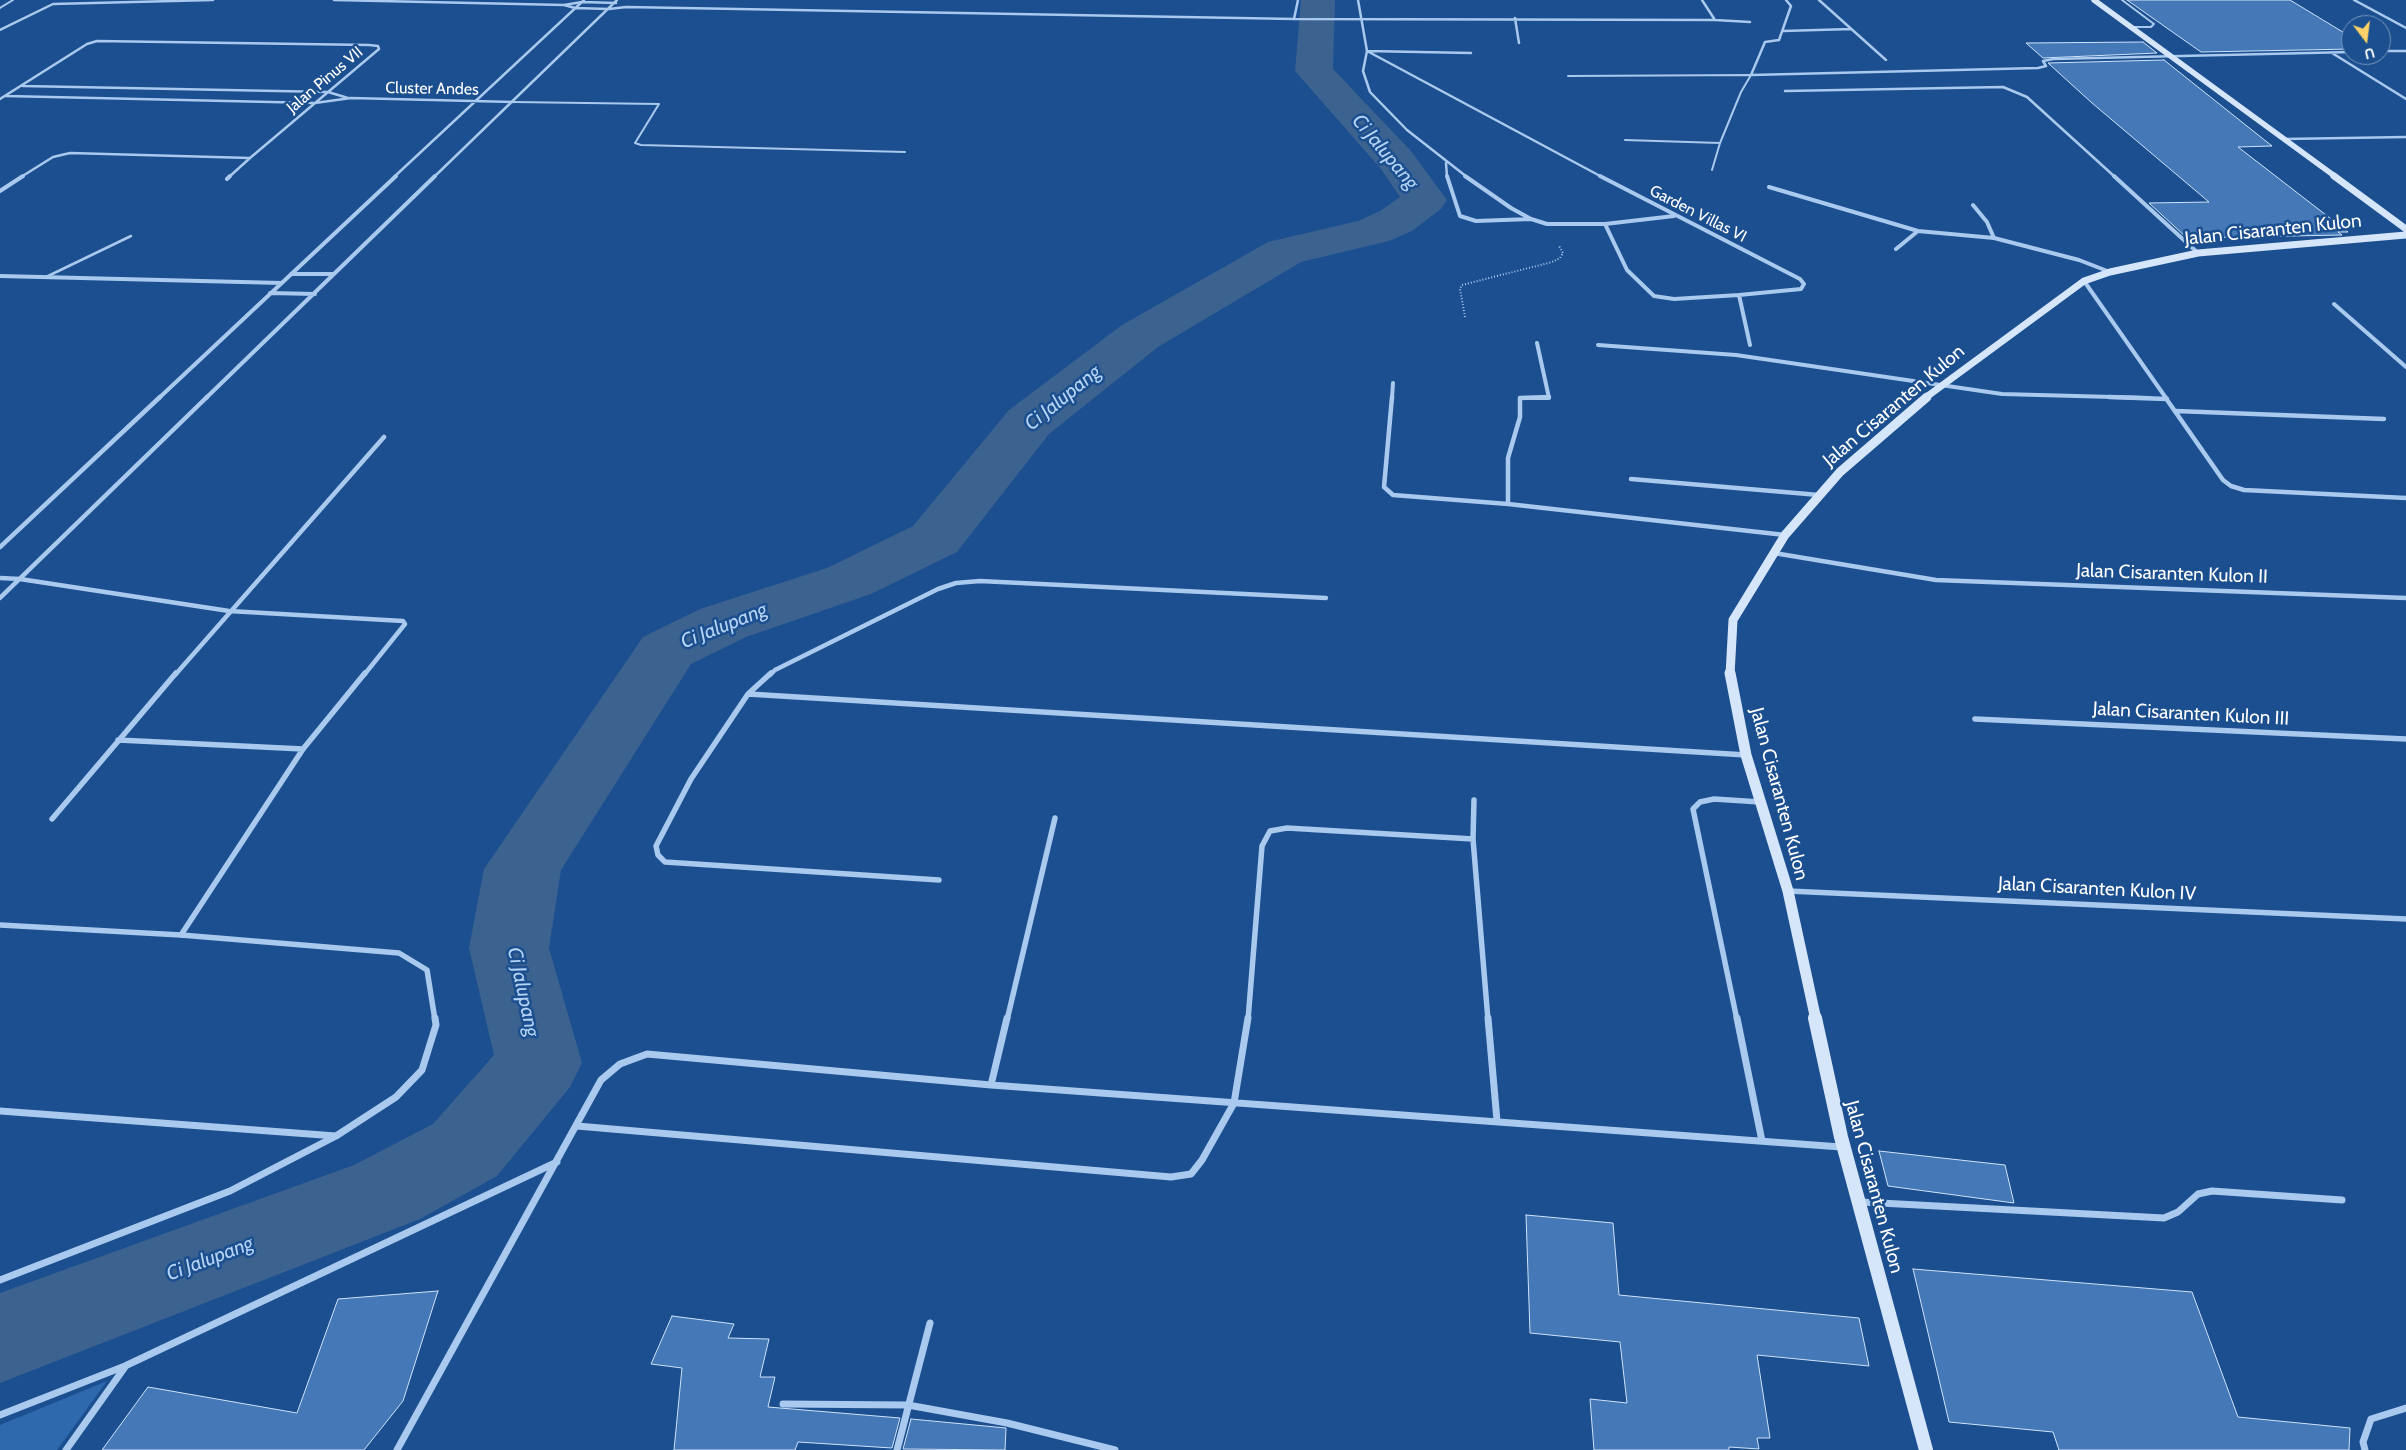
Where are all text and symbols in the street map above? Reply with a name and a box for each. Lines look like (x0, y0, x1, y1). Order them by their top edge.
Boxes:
north arrow (2341, 15, 2391, 65)
street label: Jalan Pinus VII (283, 43, 367, 117)
text: U (2362, 44, 2377, 64)
street label: Cluster Andes (385, 79, 479, 99)
water label: Ci Jalupang (1347, 109, 1423, 195)
street label: Garden Villas VI (1646, 181, 1750, 247)
street label: Jalan Cisaranten Kulon (2183, 209, 2363, 251)
street label: Jalan Cisaranten Kulon (1819, 340, 1969, 472)
water label: Ci Jalupang (1020, 360, 1106, 436)
street label: Jalan Cisaranten Kulon II (2076, 559, 2268, 589)
water label: Ci Jalupang (677, 598, 771, 654)
street label: Jalan Cisaranten Kulon III (2092, 697, 2290, 731)
street label: Jalan Cisaranten Kulon (1745, 705, 1813, 883)
street label: Jalan Cisaranten Kulon IV (1997, 872, 2197, 906)
water label: Ci Jalupang (502, 945, 544, 1039)
street label: Jalan Cisaranten Kulon (1840, 1098, 1908, 1276)
water label: Ci Jalupang (163, 1231, 257, 1287)

